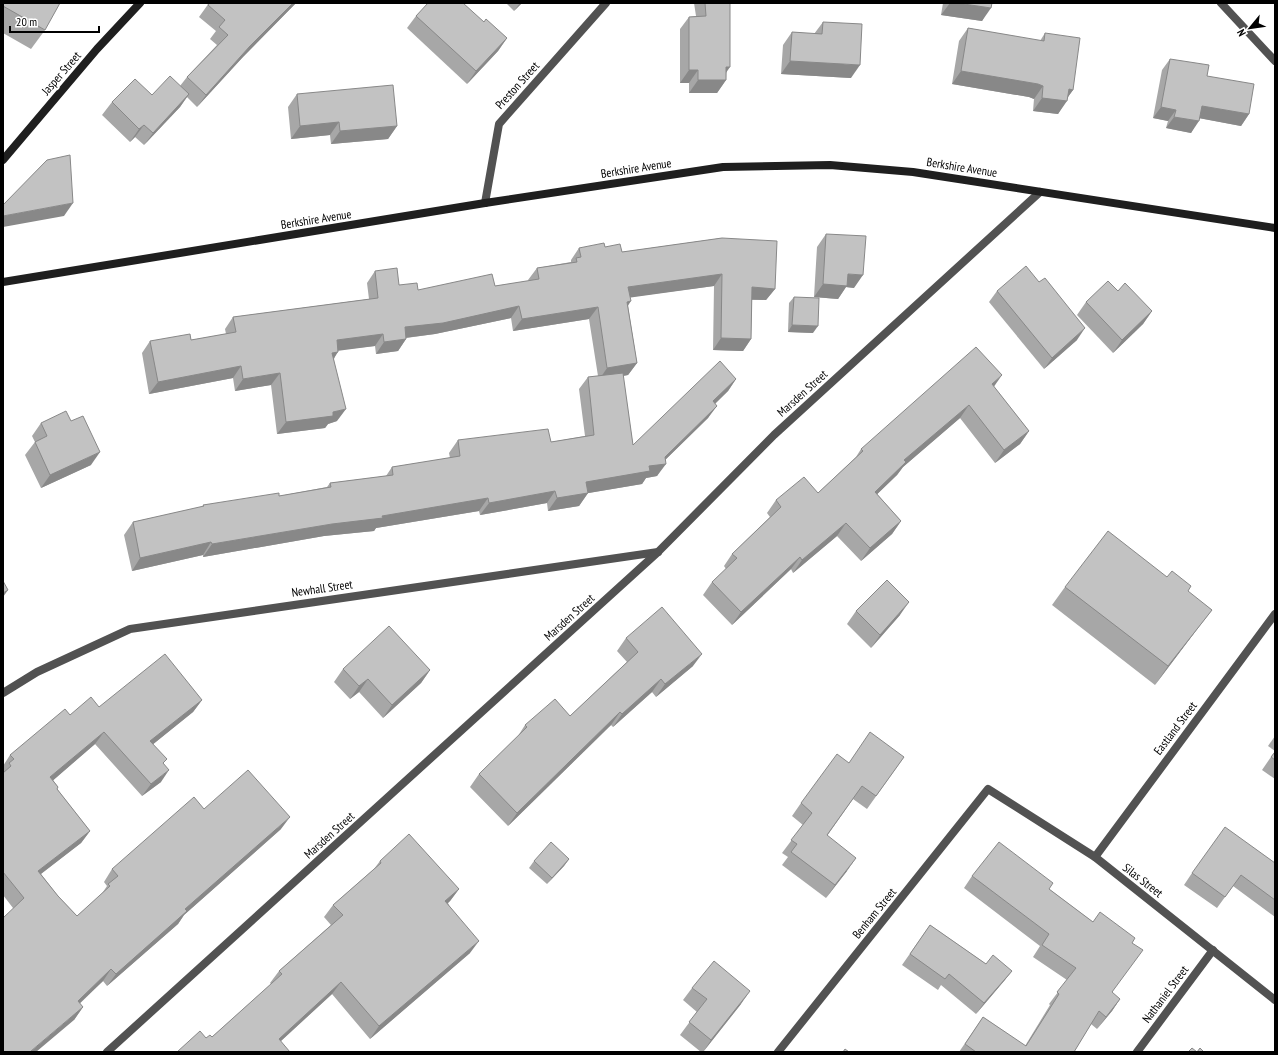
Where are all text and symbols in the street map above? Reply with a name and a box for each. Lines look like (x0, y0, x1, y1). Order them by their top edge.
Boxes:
scale bar (10, 8, 99, 34)
north arrow (1230, 8, 1270, 48)
text: 20 m (16, 14, 37, 29)
text: N (1234, 27, 1249, 39)
street label: Jasper Street (37, 48, 84, 99)
street label: Preston Street (492, 58, 543, 112)
street label: Berkshire Avenue (926, 154, 998, 180)
street label: Berkshire Avenue (600, 155, 672, 181)
street label: Berkshire Avenue (280, 206, 352, 232)
street label: Marsden Street (774, 366, 831, 420)
street label: Newhall Street (291, 576, 354, 600)
street label: Marsden Street (541, 590, 598, 644)
street label: Eastland Street (1150, 698, 1200, 758)
street label: Marsden Street (301, 808, 358, 862)
street label: Silas Street (1120, 860, 1167, 901)
street label: Benham Street (849, 884, 900, 941)
street label: Nathaniel Street (1139, 962, 1192, 1026)

